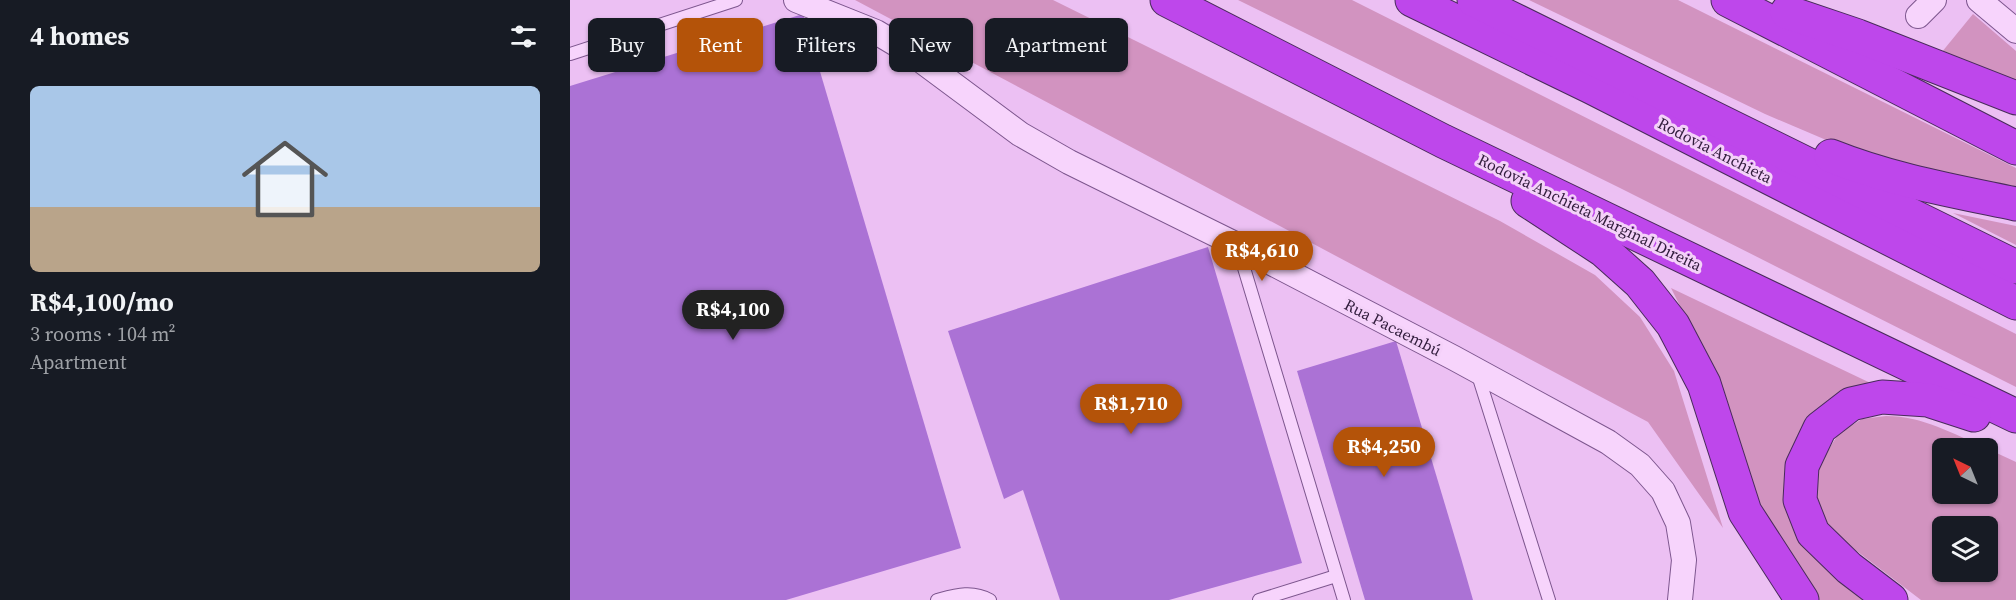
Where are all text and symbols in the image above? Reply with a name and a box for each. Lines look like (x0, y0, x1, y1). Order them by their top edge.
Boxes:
text: 4 homes (30, 18, 129, 54)
chip: Buy (588, 18, 665, 72)
chip: Rent (677, 18, 763, 72)
chip: Filters (775, 18, 877, 72)
chip: New (889, 18, 973, 72)
chip: Apartment (985, 18, 1128, 72)
icon: filters (507, 20, 540, 53)
street label: Rodovia Anchieta (1654, 112, 1777, 189)
icon: home (231, 125, 339, 233)
street label: Rodovia Anchieta Marginal Direita (1474, 148, 1706, 276)
pin: R$4,610 (1207, 231, 1317, 282)
text: R$4,610 (1225, 236, 1299, 264)
text: R$4,100/mo (30, 284, 174, 320)
pin: R$4,100 (678, 290, 788, 341)
street label: Rua Pacaembú (1341, 293, 1445, 361)
text: R$4,100 (696, 295, 770, 323)
text: 3 rooms · 104 m² (30, 320, 176, 348)
text: Apartment (30, 348, 127, 376)
pin: R$1,710 (1076, 384, 1186, 435)
text: R$1,710 (1094, 389, 1168, 417)
pin: R$4,250 (1329, 427, 1439, 478)
text: R$4,250 (1347, 432, 1421, 460)
north arrow (1932, 438, 1998, 504)
map controls (1932, 438, 1998, 582)
button: layers (1932, 516, 1998, 582)

